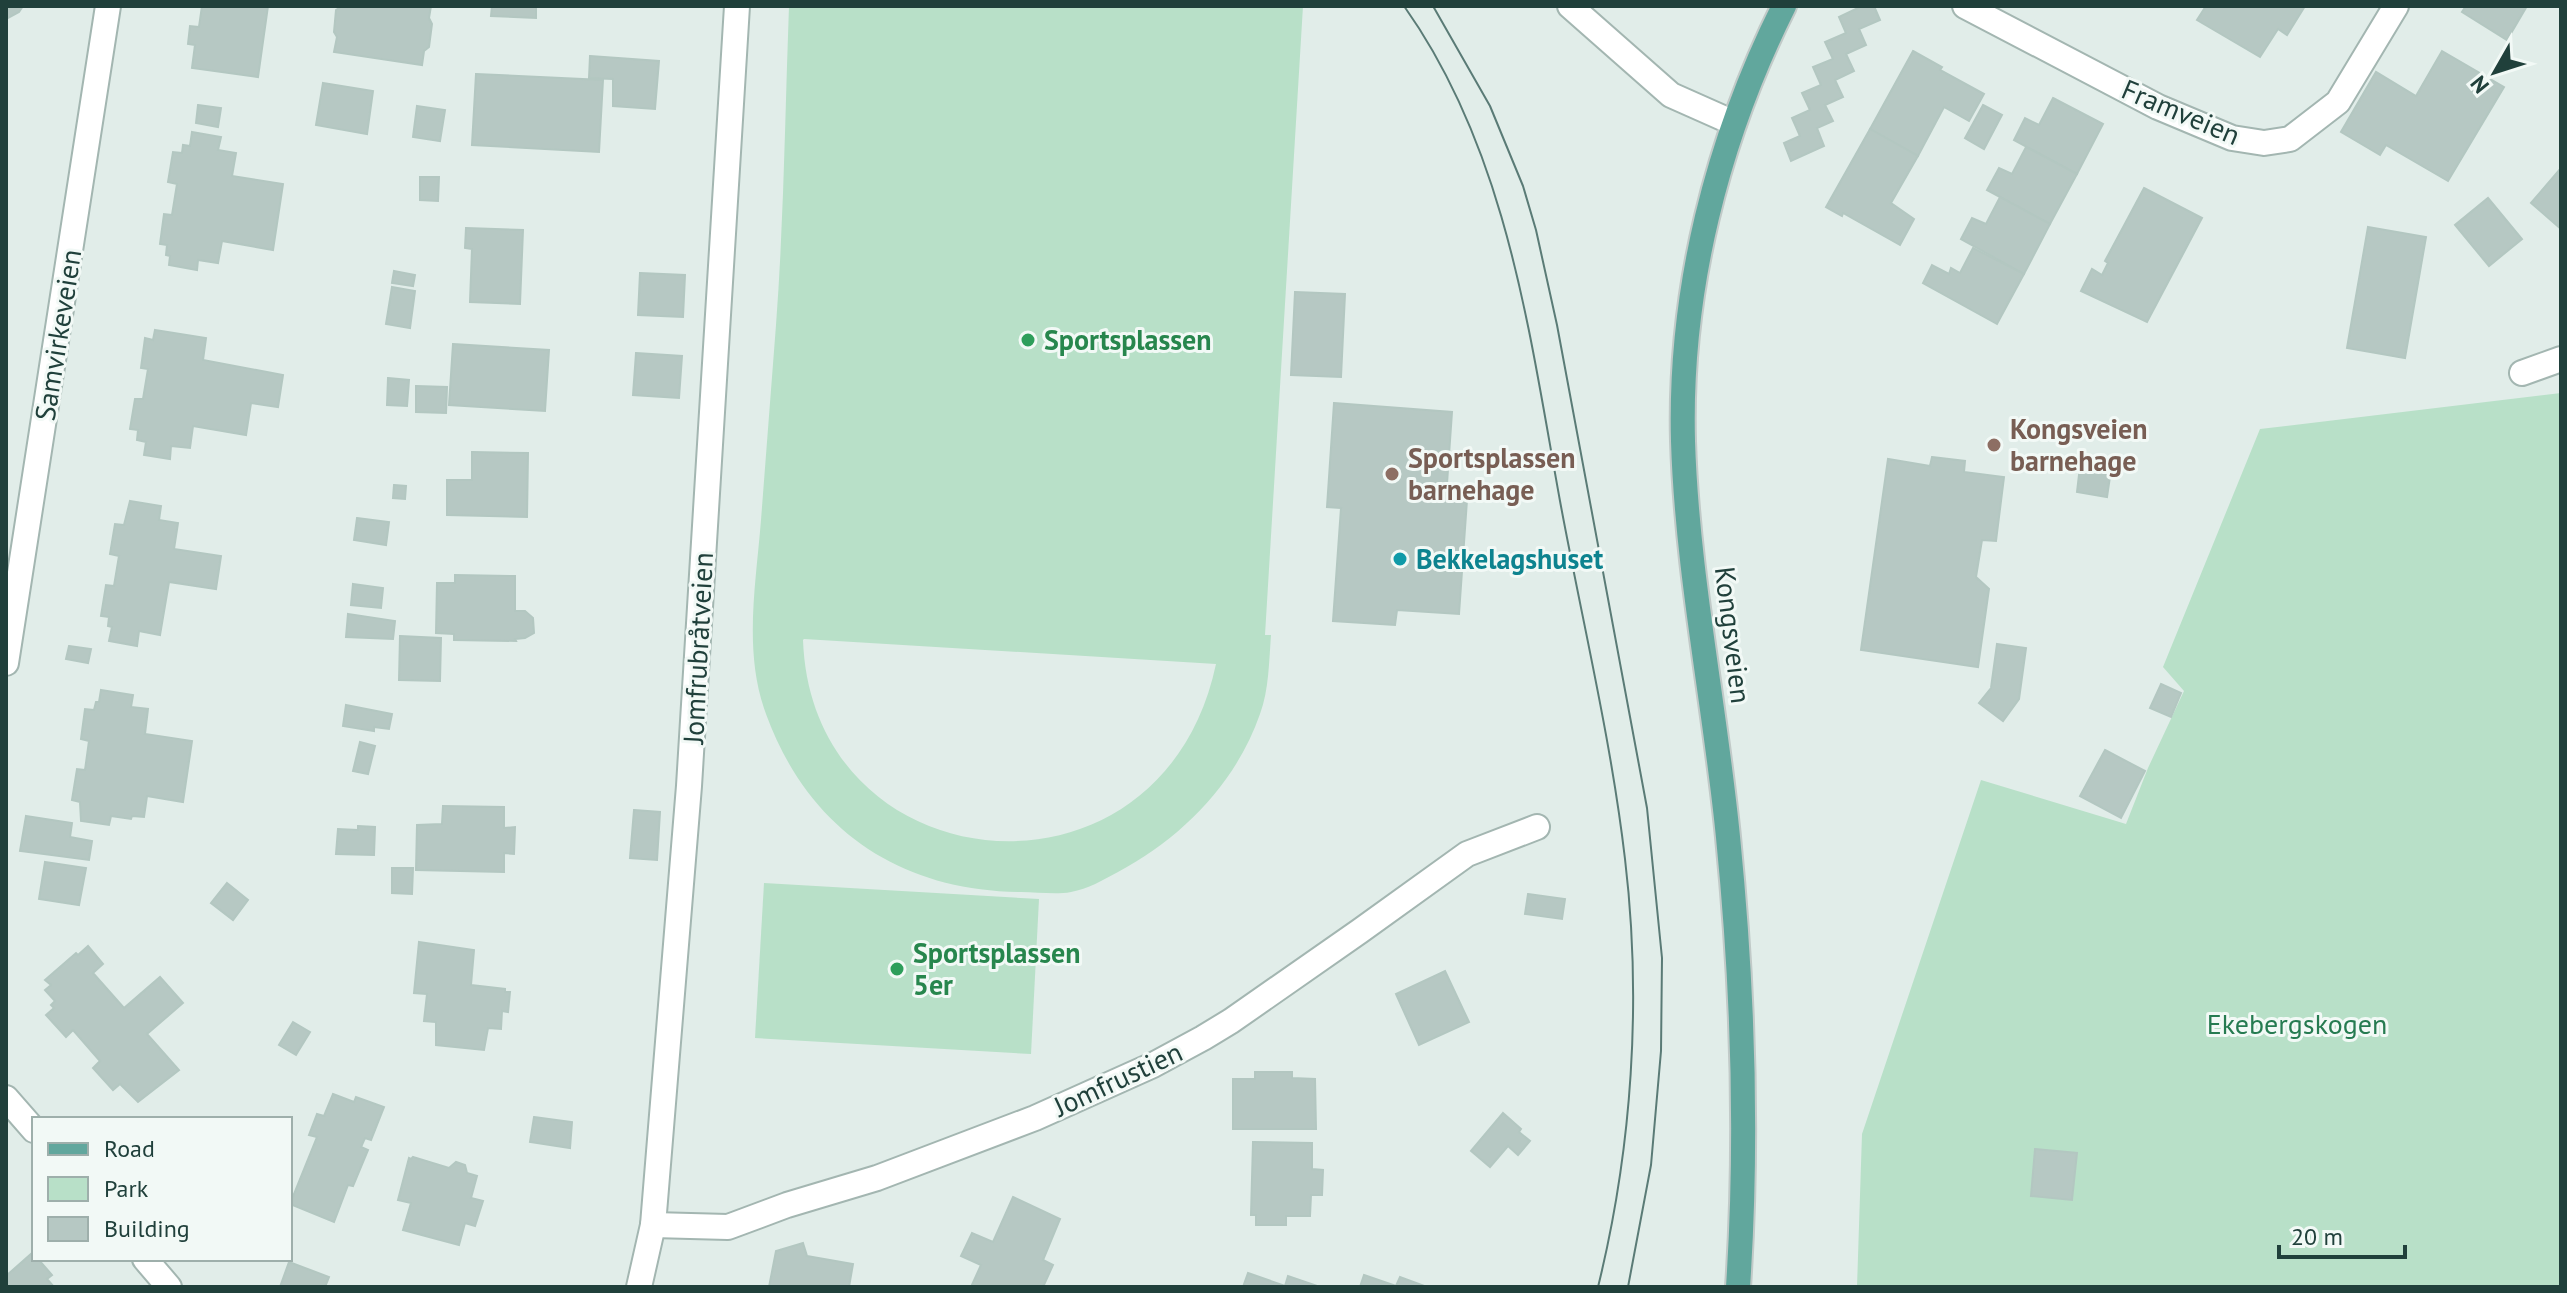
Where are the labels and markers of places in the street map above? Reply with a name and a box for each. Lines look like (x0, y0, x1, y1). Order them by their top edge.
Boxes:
place label: Sportsplassen (1044, 321, 1212, 358)
marker: Sportsplassen (1019, 331, 1037, 349)
place label: Kongsveien barnehage (2010, 410, 2148, 479)
marker: Kongsveien barnehage (1985, 436, 2003, 454)
place label: Sportsplassen barnehage (1408, 439, 1576, 508)
marker: Sportsplassen barnehage (1383, 465, 1401, 483)
place label: Bekkelagshuset (1416, 540, 1603, 577)
marker: Bekkelagshuset (1391, 550, 1409, 568)
place label: Sportsplassen 5er (913, 934, 1081, 1003)
marker: Sportsplassen 5er (888, 960, 906, 978)

